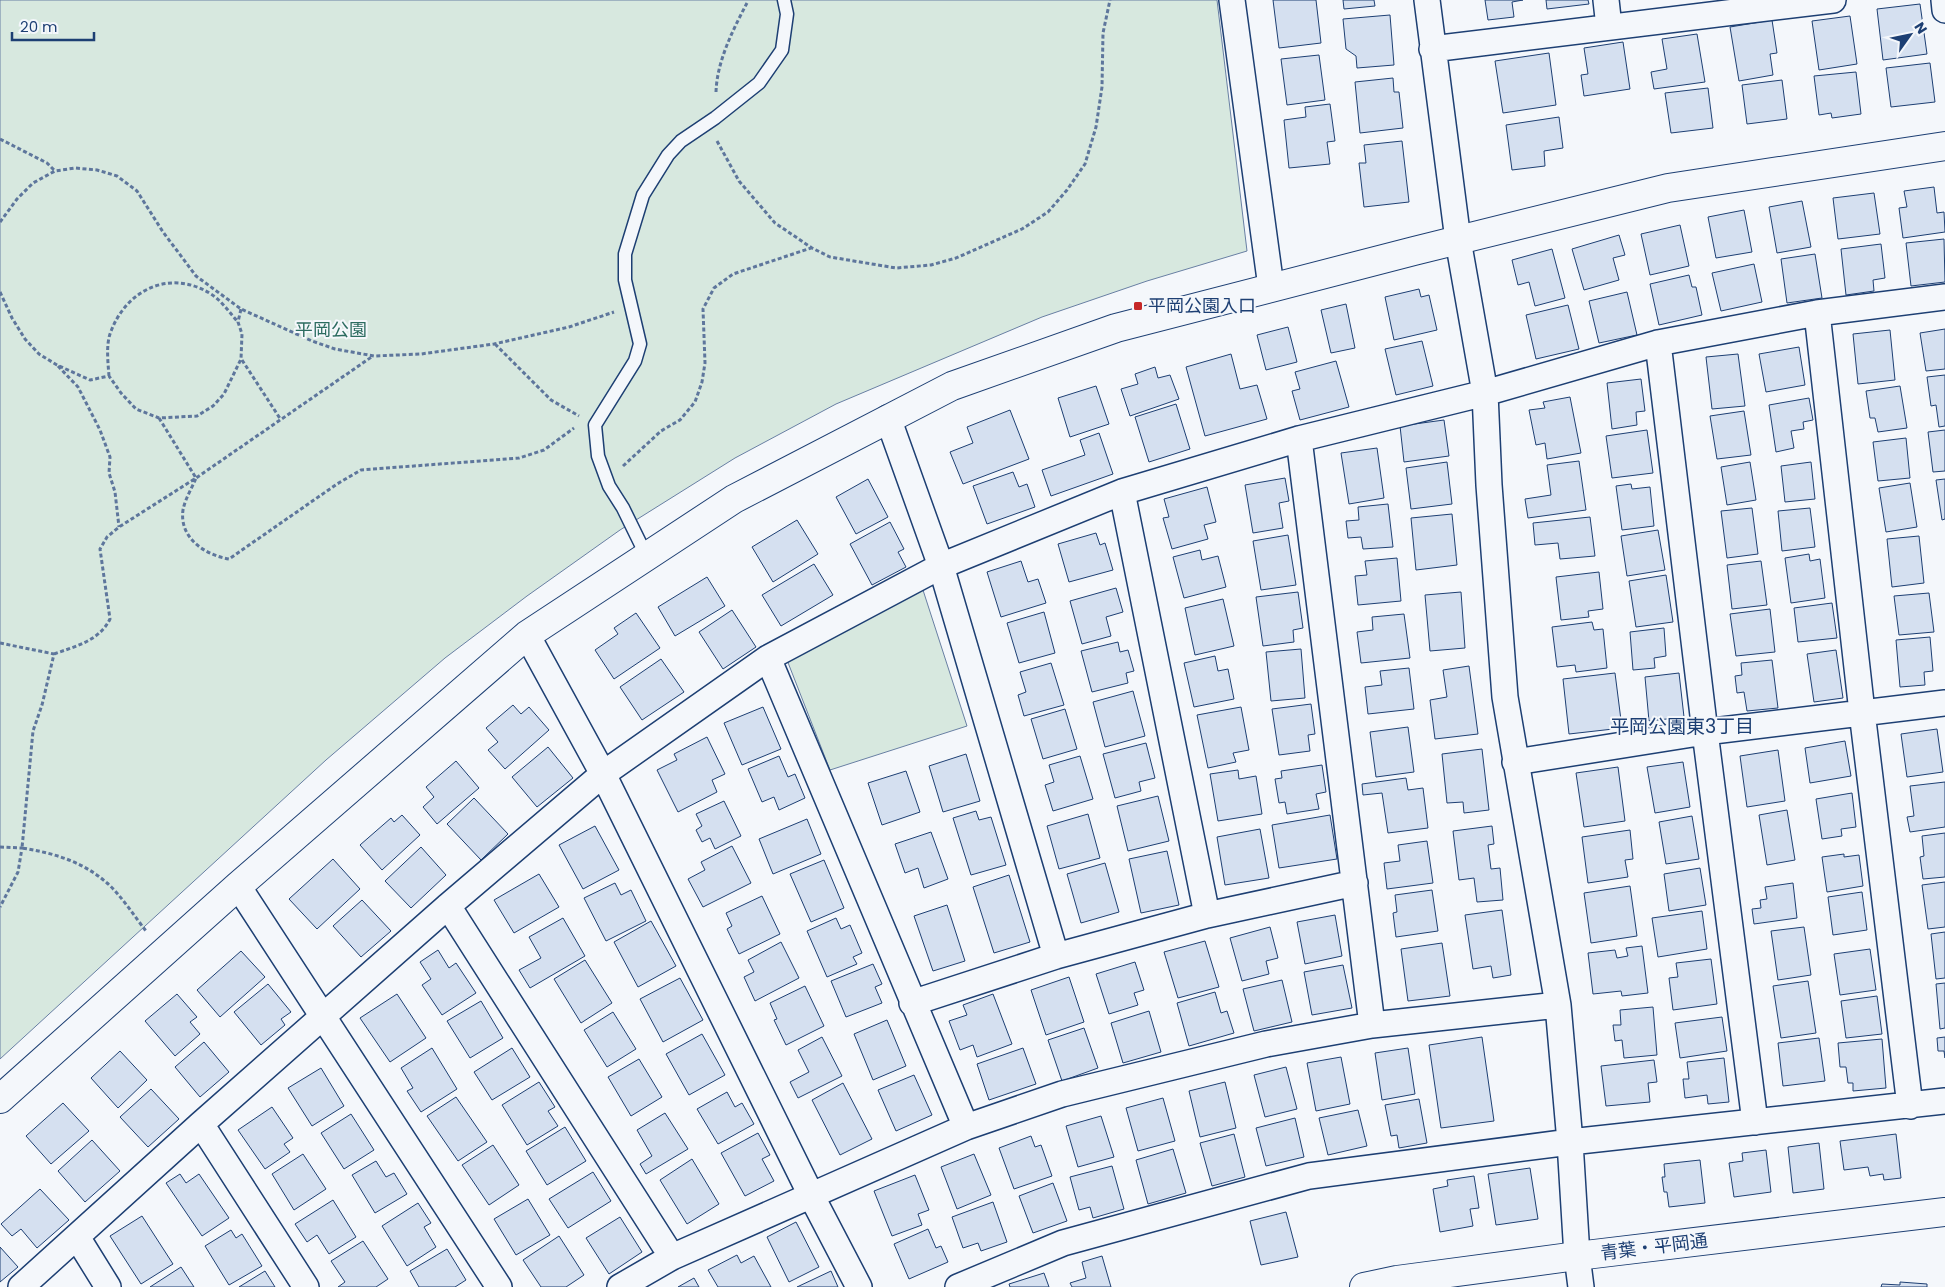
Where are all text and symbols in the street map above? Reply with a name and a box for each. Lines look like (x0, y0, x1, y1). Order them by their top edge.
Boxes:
scale bar (12, 10, 95, 42)
north arrow (1885, 10, 1935, 60)
text: 20 m (20, 16, 58, 37)
text: N (1910, 18, 1932, 38)
place label: 平岡公園入口 (1148, 293, 1256, 318)
marker: 平岡公園入口 (1132, 300, 1144, 312)
park label: 平岡公園 (295, 317, 367, 342)
district label: 平岡公園東3丁目 (1610, 713, 1754, 740)
street label: 青葉・平岡通 (1599, 1228, 1709, 1265)

